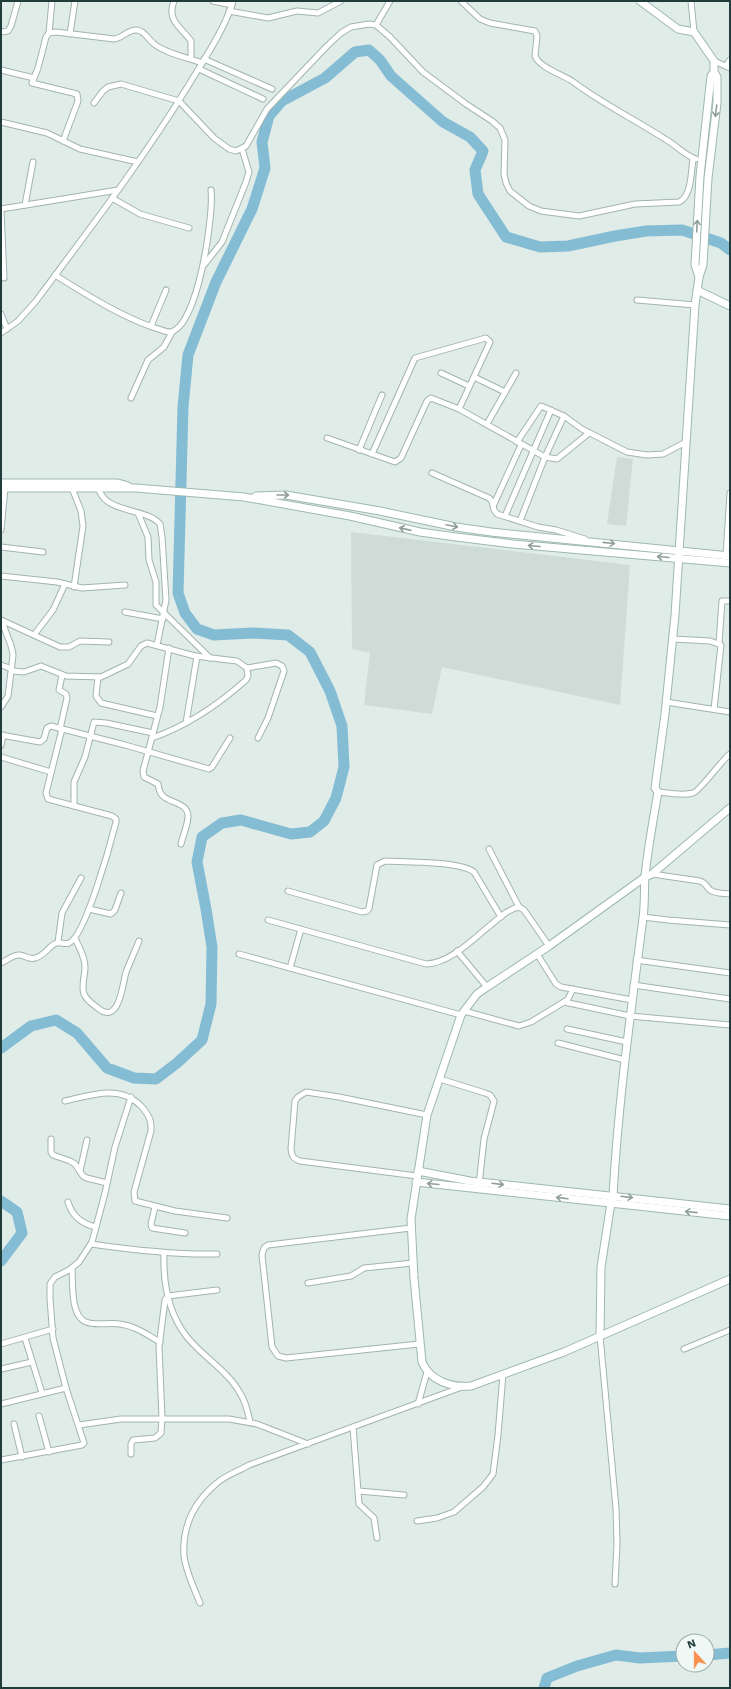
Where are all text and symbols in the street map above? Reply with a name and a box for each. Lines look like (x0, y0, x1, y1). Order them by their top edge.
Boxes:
one-way arrow (712, 104, 719, 117)
one-way arrow (694, 220, 701, 233)
one-way arrow (276, 491, 289, 499)
one-way arrow (445, 523, 458, 531)
one-way arrow (399, 524, 412, 532)
one-way arrow (602, 540, 615, 547)
one-way arrow (528, 542, 541, 550)
one-way arrow (657, 554, 670, 561)
one-way arrow (427, 1180, 440, 1188)
one-way arrow (491, 1180, 504, 1188)
one-way arrow (556, 1194, 569, 1202)
one-way arrow (620, 1194, 633, 1201)
one-way arrow (685, 1208, 698, 1216)
north arrow (675, 1633, 715, 1673)
text: N (685, 1637, 698, 1652)

